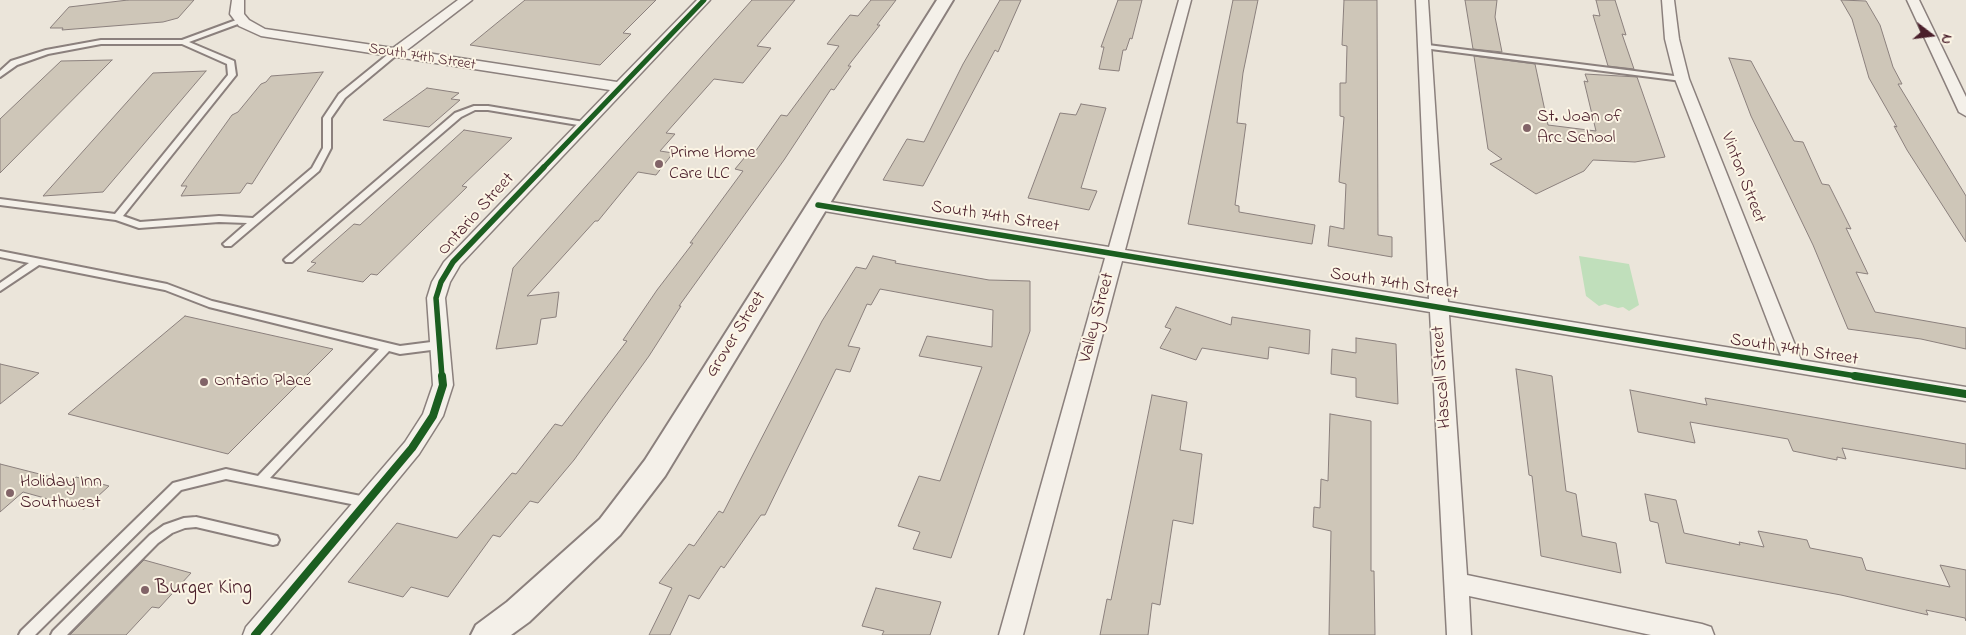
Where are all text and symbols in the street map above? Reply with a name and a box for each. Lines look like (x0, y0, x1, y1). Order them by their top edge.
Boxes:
north arrow (1906, 10, 1956, 60)
text: N (1935, 32, 1957, 46)
street label: South 74th Street (367, 41, 477, 75)
place label: St. Joan of Arc School (1537, 107, 1622, 150)
marker: St. Joan of Arc School (1521, 122, 1533, 134)
street label: Vinton Street (1715, 129, 1769, 227)
place label: Prime Home Care LLC (669, 143, 756, 186)
marker: Prime Home Care LLC (653, 158, 665, 170)
street label: Ontario Street (434, 169, 520, 261)
street label: South 74th Street (929, 197, 1061, 239)
street label: South 74th Street (1328, 264, 1460, 306)
street label: Valley Street (1076, 271, 1120, 365)
street label: Grover Street (702, 288, 772, 382)
street label: Hascall Street (1429, 325, 1457, 429)
street label: South 74th Street (1728, 330, 1860, 372)
place label: Ontario Place (214, 371, 311, 393)
marker: Ontario Place (198, 376, 210, 388)
place label: Holiday Inn Southwest (20, 472, 102, 514)
marker: Holiday Inn Southwest (4, 487, 16, 499)
place label: Burger King (155, 577, 252, 603)
marker: Burger King (139, 584, 151, 596)

